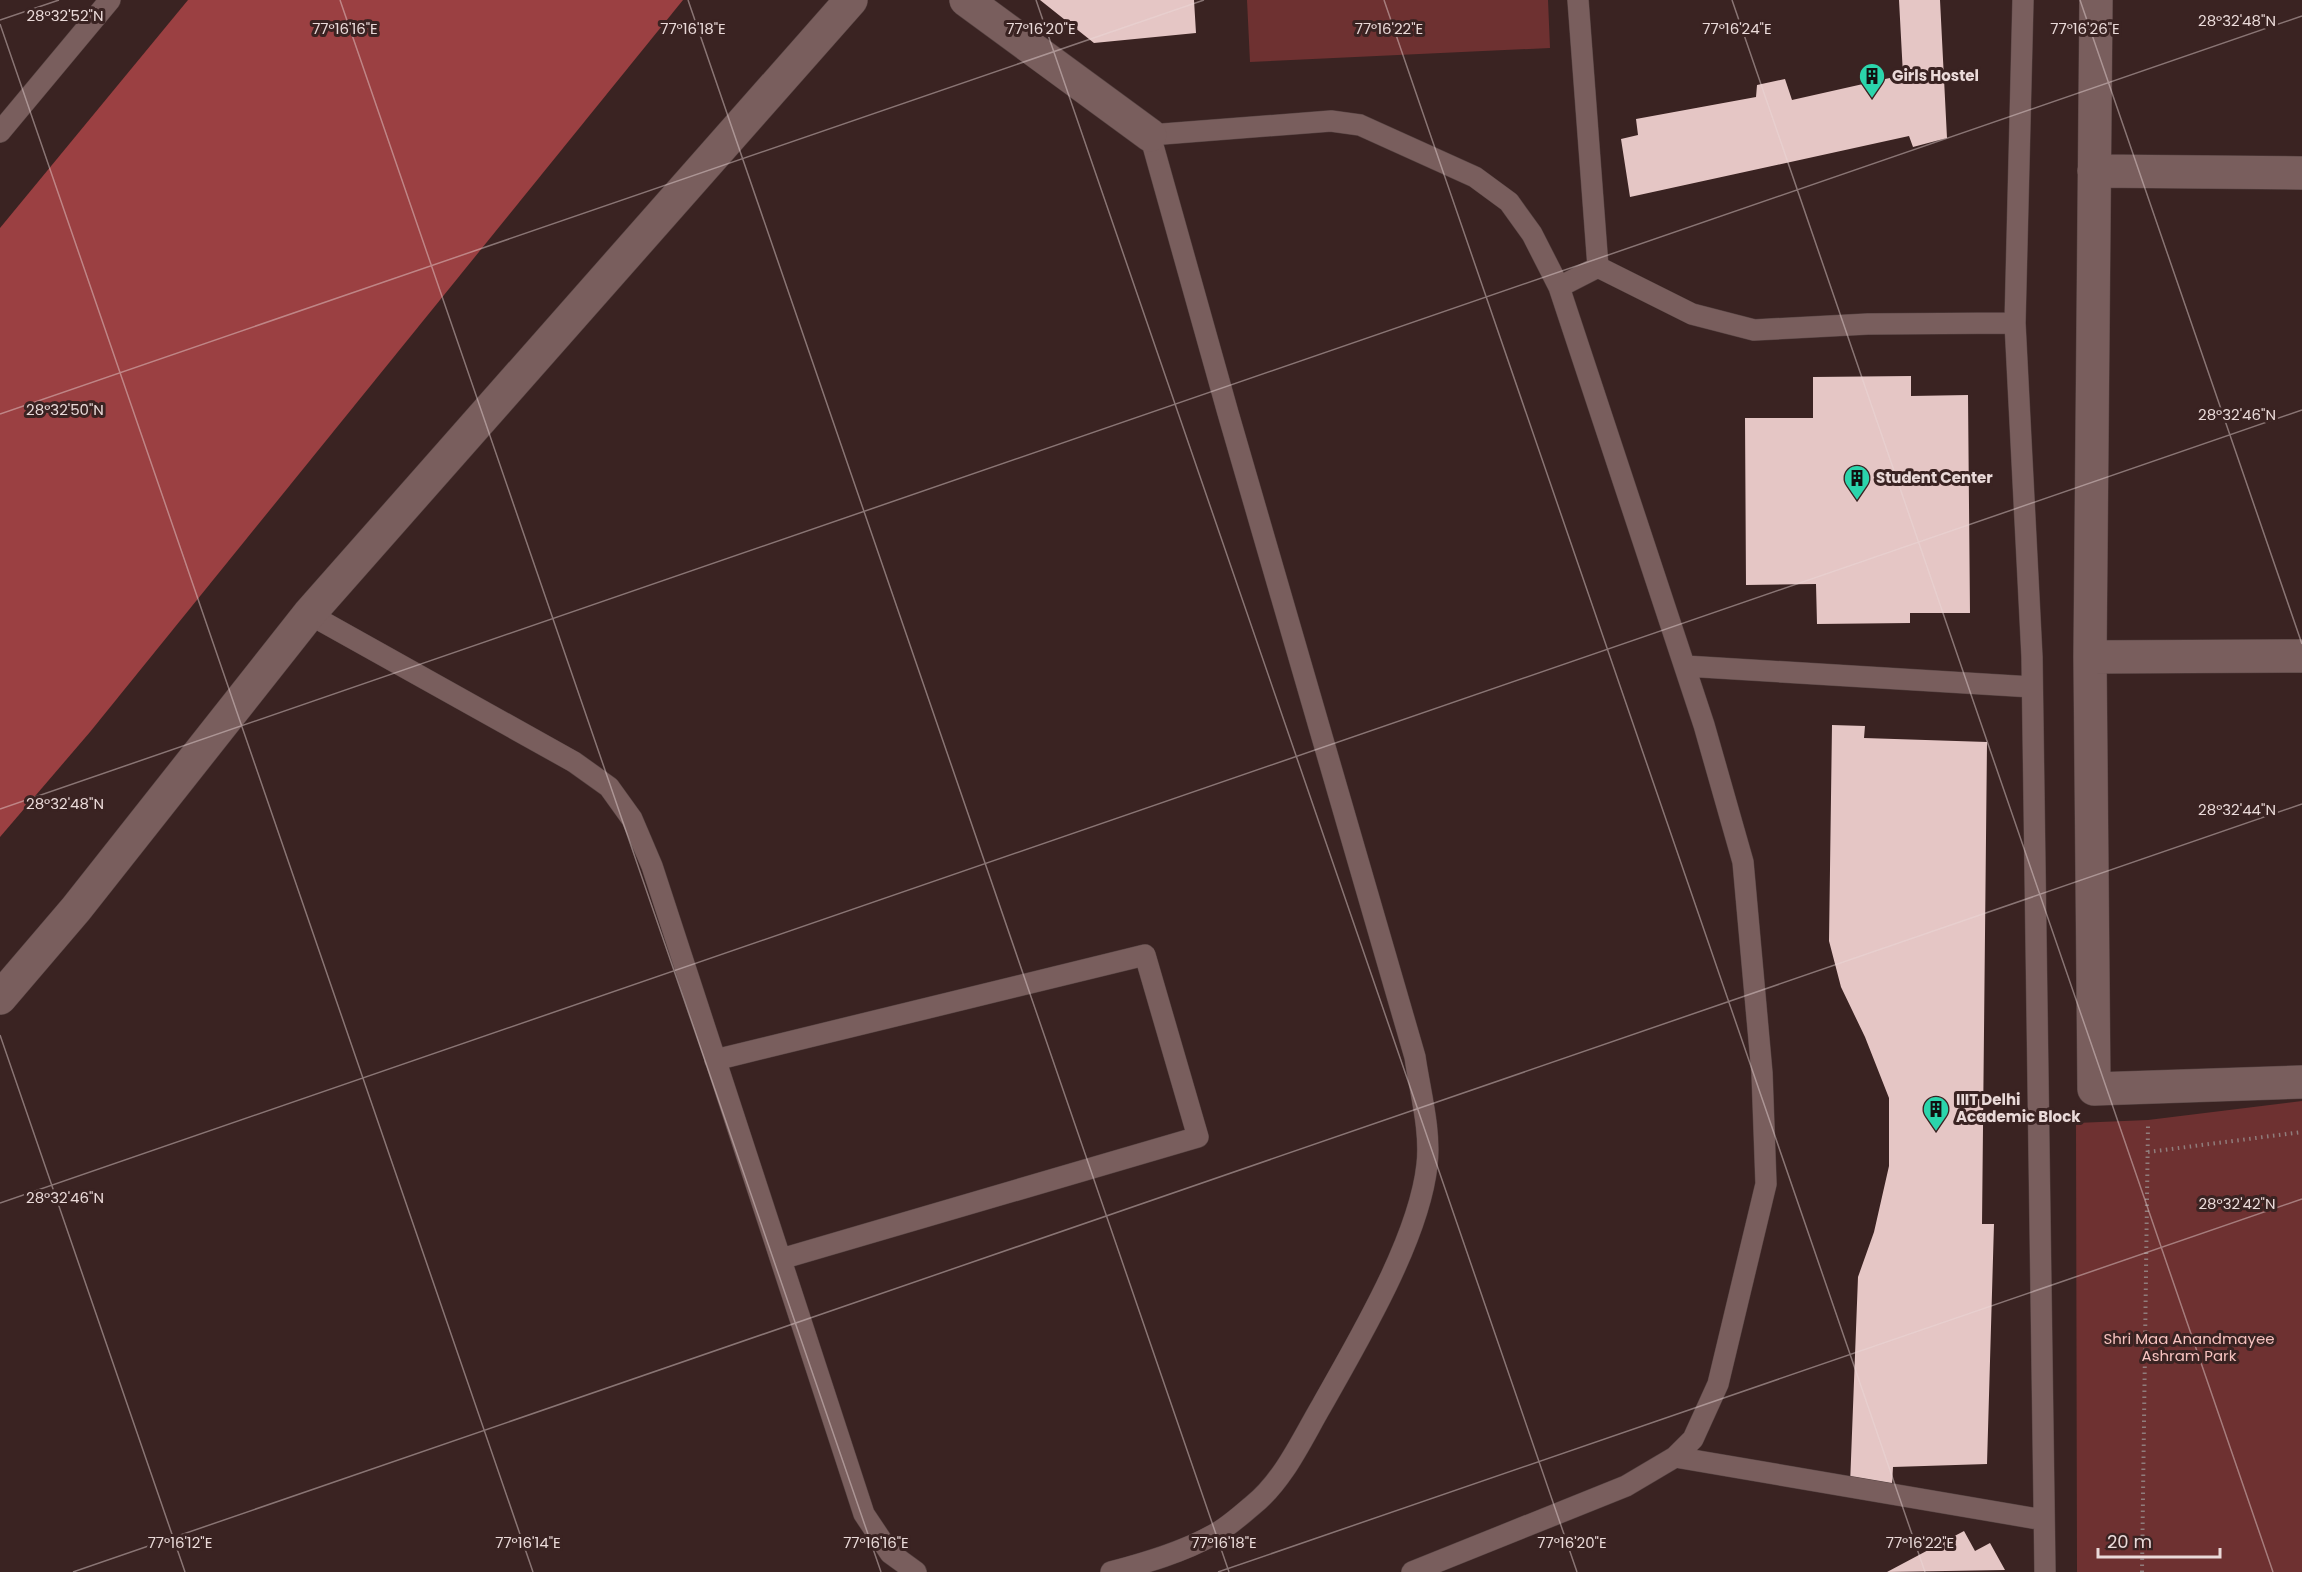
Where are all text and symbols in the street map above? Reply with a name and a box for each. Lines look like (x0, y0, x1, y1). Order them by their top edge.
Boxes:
text: 28°32'52"N (26, 5, 104, 26)
text: 28°32'48"N (2198, 10, 2276, 31)
text: 77°16'16"E (312, 18, 378, 39)
text: 77°16'18"E (660, 18, 726, 39)
text: 77°16'20"E (1006, 18, 1076, 39)
text: 77°16'22"E (1355, 18, 1423, 39)
text: 77°16'24"E (1702, 18, 1772, 39)
text: 77°16'26"E (2050, 18, 2120, 39)
building icon: Girls Hostel (1857, 61, 1887, 99)
place label: Girls Hostel (1892, 65, 1979, 86)
text: 28°32'50"N (26, 399, 104, 420)
text: 28°32'46"N (2198, 404, 2276, 425)
building icon: Student Center (1842, 463, 1872, 501)
place label: Student Center (1876, 467, 1993, 488)
text: 28°32'48"N (26, 793, 104, 814)
text: 28°32'44"N (2198, 799, 2276, 820)
place label: IIIT Delhi Academic Block (1956, 1089, 2081, 1127)
building icon: IIIT Delhi Academic Block (1921, 1094, 1951, 1132)
text: 28°32'46"N (26, 1187, 104, 1208)
text: 28°32'42"N (2198, 1193, 2276, 1214)
park label: Shri Maa Anandmayee Ashram Park (2103, 1328, 2275, 1366)
scale bar (2098, 1521, 2220, 1559)
text: 20 m (2107, 1529, 2152, 1554)
text: 77°16'12"E (148, 1532, 212, 1553)
text: 77°16'14"E (495, 1532, 561, 1553)
text: 77°16'16"E (843, 1532, 909, 1553)
text: 77°16'18"E (1191, 1532, 1257, 1553)
text: 77°16'20"E (1537, 1532, 1607, 1553)
text: 77°16'22"E (1886, 1532, 1954, 1553)

